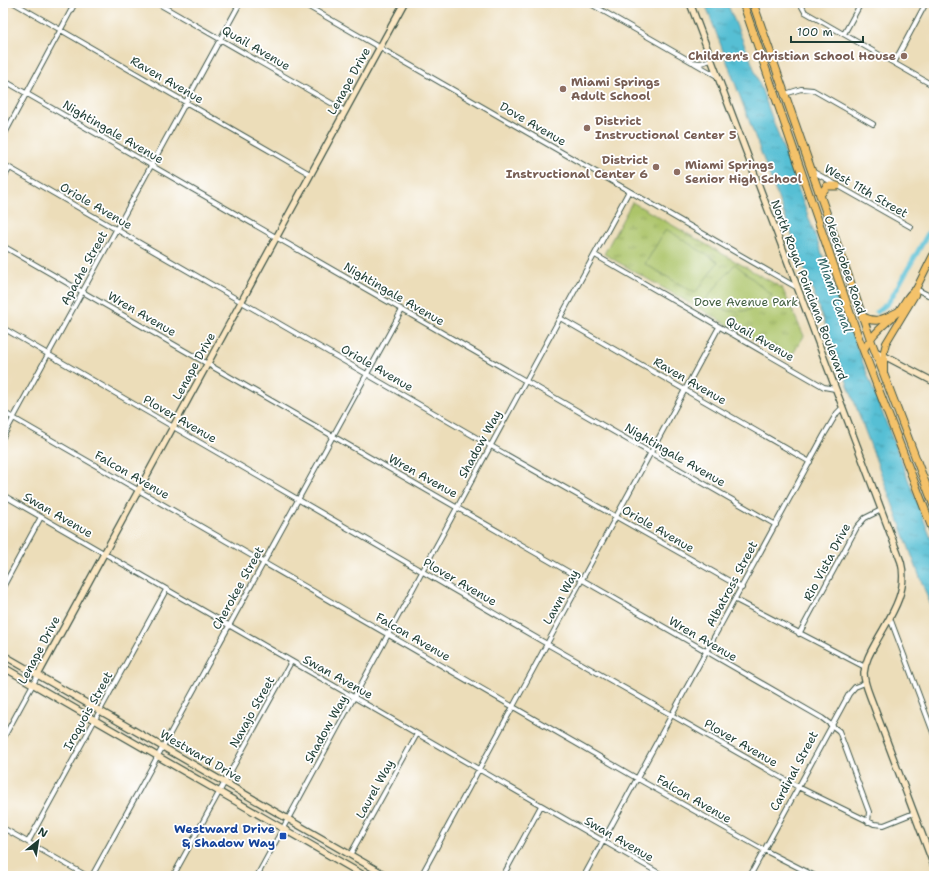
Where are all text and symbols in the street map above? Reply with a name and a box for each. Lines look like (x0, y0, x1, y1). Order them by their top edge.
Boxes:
scale bar (791, 18, 863, 44)
street label: Quail Avenue (219, 22, 293, 74)
text: 100 m (797, 24, 833, 40)
street label: Lenape Drive (324, 44, 374, 118)
place label: Children's Christian School House (688, 48, 896, 64)
marker: Children's Christian School House (899, 51, 909, 61)
street label: Raven Avenue (128, 53, 207, 107)
place label: Miami Springs Adult School (571, 74, 660, 104)
marker: Miami Springs Adult School (558, 84, 568, 94)
street label: Nightingale Avenue (60, 97, 167, 168)
street label: Dove Avenue (497, 98, 569, 150)
place label: District Instructional Center 5 (595, 113, 736, 143)
marker: District Instructional Center 5 (582, 123, 592, 133)
place label: District Instructional Center 6 (506, 152, 648, 182)
place label: Miami Springs Senior High School (685, 157, 802, 187)
street label: West 11th Street (821, 161, 911, 221)
marker: District Instructional Center 6 (651, 162, 661, 172)
marker: Miami Springs Senior High School (672, 167, 682, 177)
street label: Oriole Avenue (57, 179, 135, 233)
street label: North Royal Poinciana Boulevard (767, 197, 851, 383)
street label: Okeechobee Road (821, 213, 870, 317)
street label: Apache Street (57, 228, 111, 308)
water label: Miami Canal (813, 255, 857, 335)
street label: Nightingale Avenue (341, 259, 448, 330)
street label: Wren Avenue (105, 288, 179, 340)
park label: Dove Avenue Park (694, 294, 798, 310)
street label: Quail Avenue (723, 313, 797, 365)
street label: Lenape Drive (169, 329, 219, 403)
street label: Oriole Avenue (338, 341, 416, 395)
street label: Raven Avenue (651, 354, 730, 408)
street label: Plover Avenue (140, 391, 220, 447)
street label: Shadow Way (455, 407, 505, 481)
street label: Nightingale Avenue (622, 420, 729, 491)
street label: Falcon Avenue (92, 447, 172, 503)
street label: Wren Avenue (386, 450, 461, 502)
street label: Swan Avenue (20, 489, 96, 541)
street label: Oriole Avenue (619, 502, 697, 556)
street label: Rio Vista Drive (800, 520, 854, 604)
street label: Albatross Street (703, 538, 761, 630)
street label: Cherokee Street (209, 544, 267, 632)
street label: Plover Avenue (420, 554, 500, 610)
street label: Lawn Way (539, 567, 583, 627)
street label: Falcon Avenue (373, 609, 453, 665)
street label: Lenape Drive (14, 613, 64, 687)
street label: Wren Avenue (666, 613, 740, 665)
street label: Swan Avenue (300, 651, 376, 703)
street label: Iroquois Street (60, 669, 116, 753)
street label: Navajo Street (226, 673, 278, 751)
street label: Shadow Way (301, 692, 351, 766)
street label: Plover Avenue (701, 715, 781, 771)
street label: Westward Drive (157, 726, 245, 786)
street label: Cardinal Street (766, 728, 822, 814)
street label: Laurel Way (352, 757, 398, 821)
street label: Falcon Avenue (654, 771, 734, 827)
street label: Swan Avenue (581, 813, 657, 865)
north arrow (18, 821, 58, 861)
place label: Westward Drive & Shadow Way (174, 821, 275, 851)
text: N (35, 824, 51, 842)
marker: Westward Drive & Shadow Way (278, 831, 288, 841)

